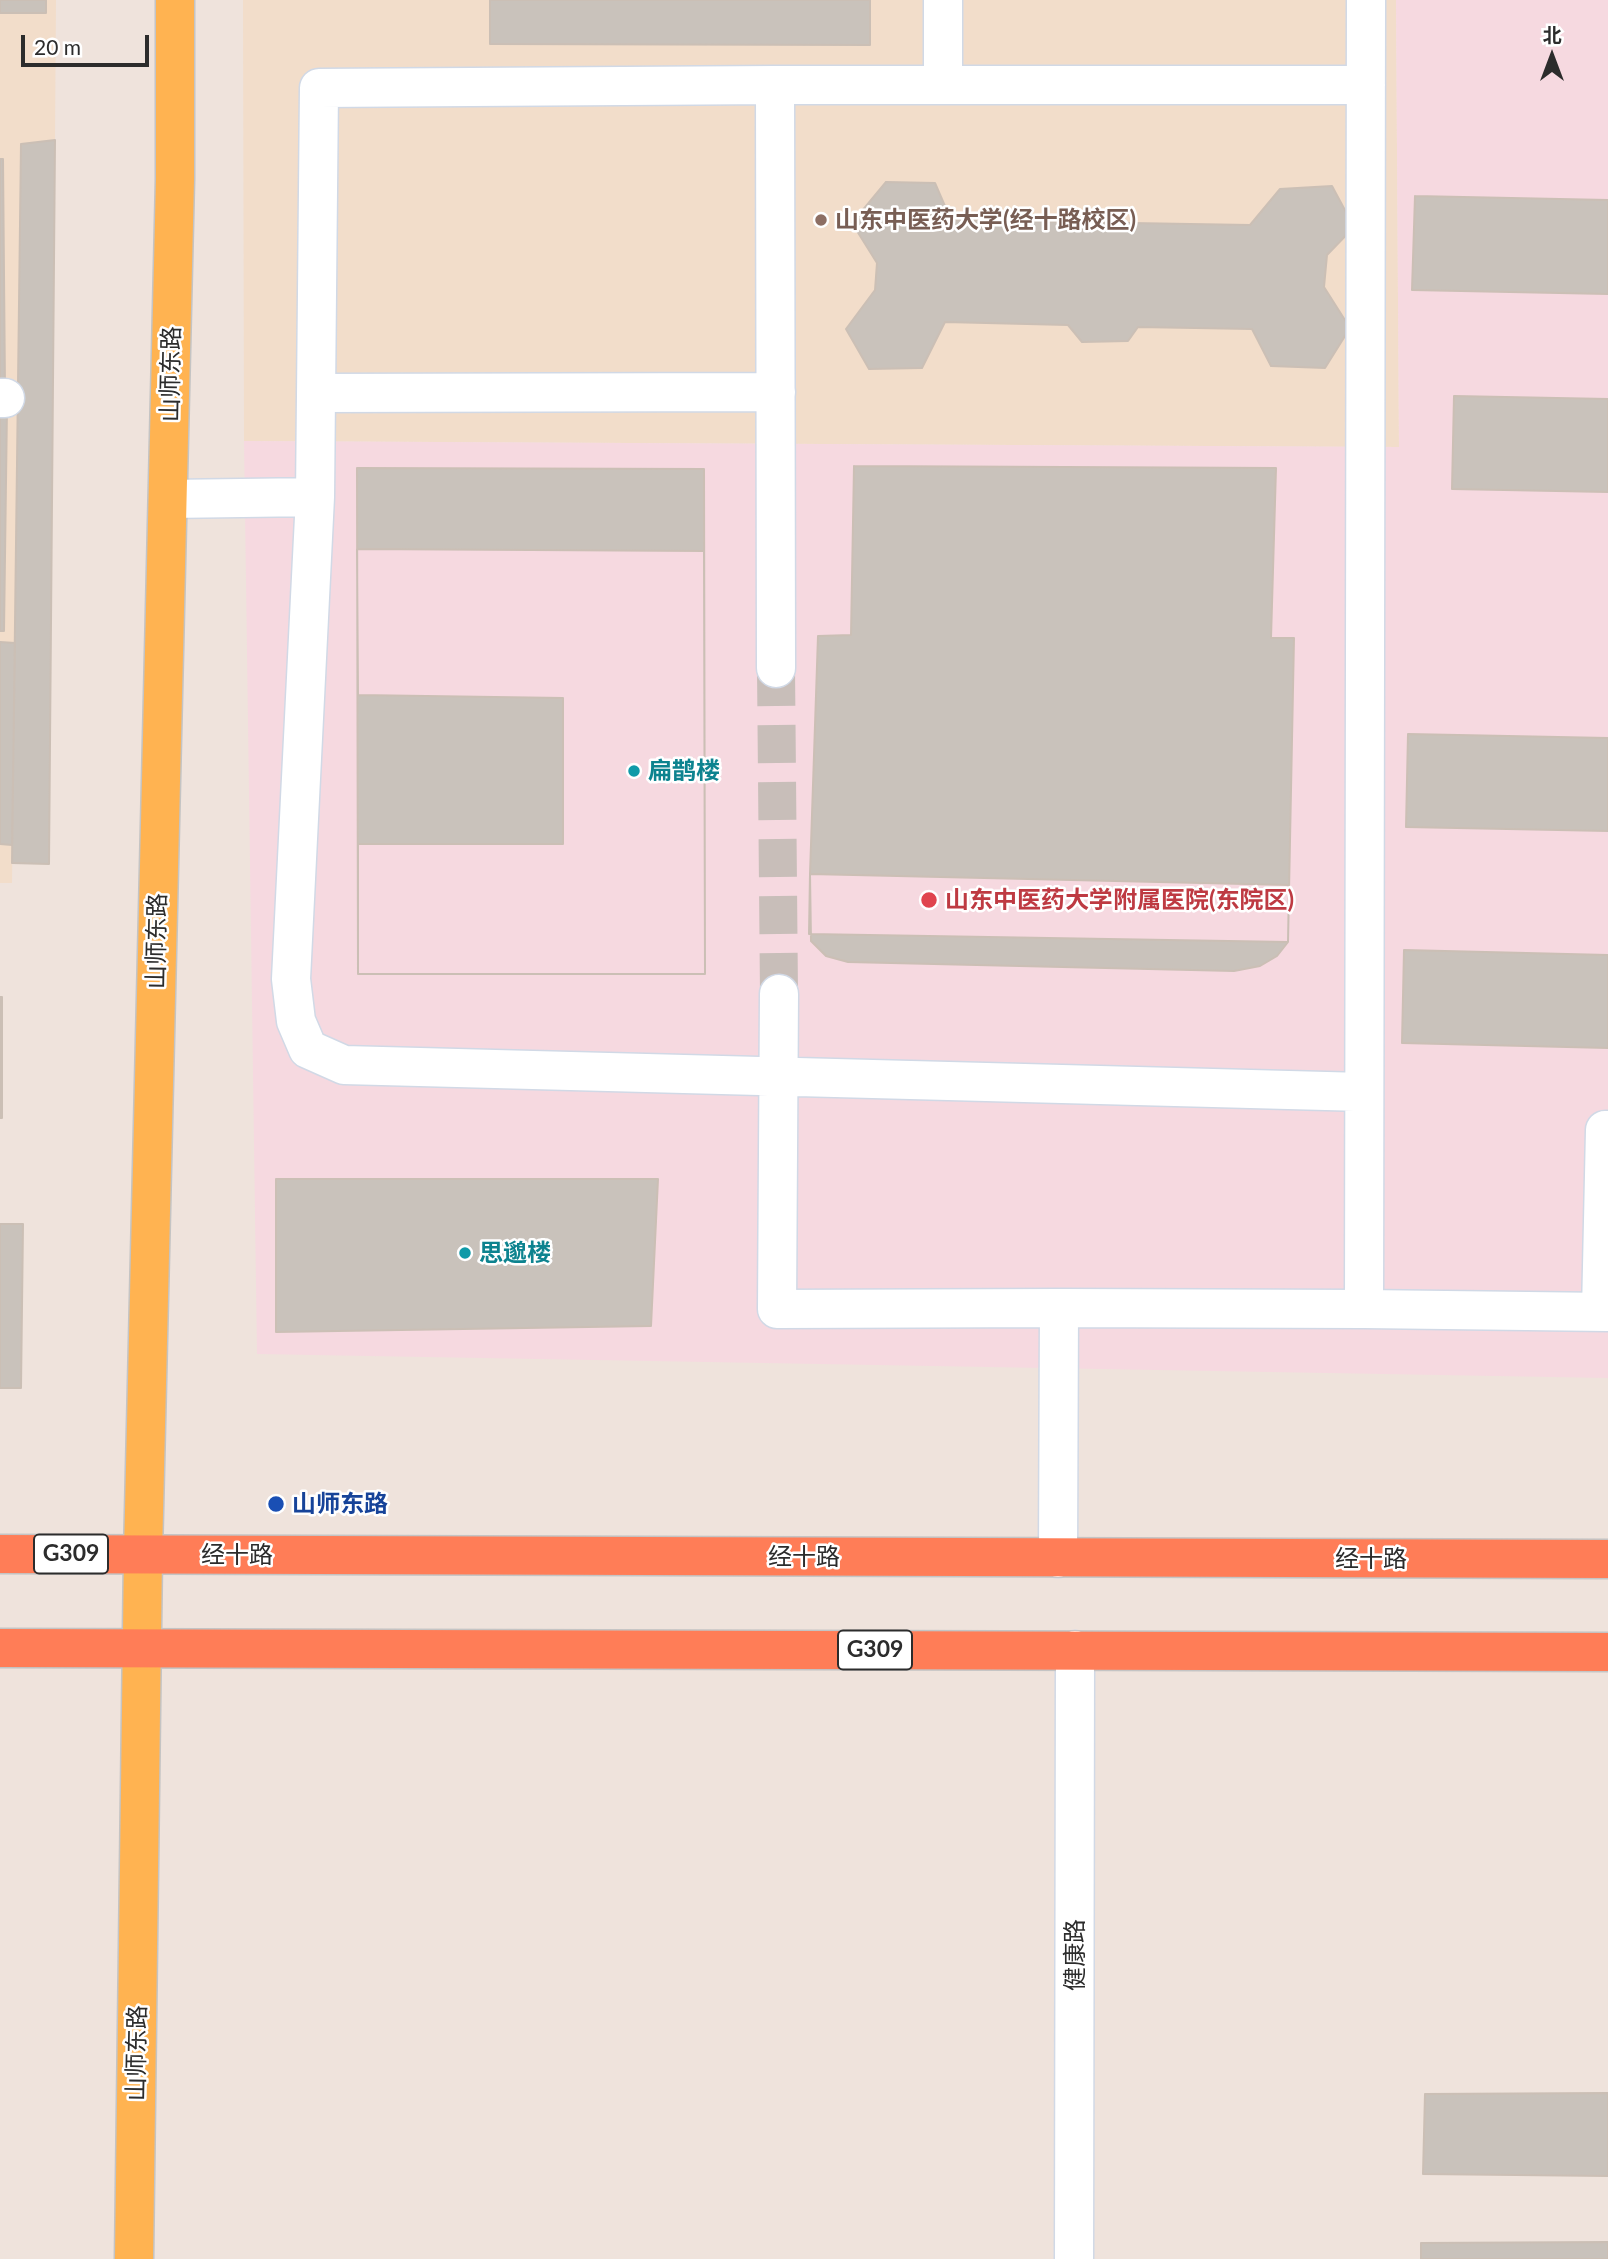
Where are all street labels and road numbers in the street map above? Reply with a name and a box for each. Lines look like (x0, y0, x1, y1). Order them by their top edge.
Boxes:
street label: 山师东路 (156, 326, 186, 422)
street label: 山师东路 (142, 893, 172, 989)
road number: G309 (34, 1534, 108, 1574)
street label: 经十路 (201, 1541, 273, 1569)
street label: 经十路 (768, 1543, 840, 1571)
street label: 经十路 (1335, 1545, 1407, 1573)
road number: G309 (838, 1630, 912, 1670)
street label: 健康路 (1061, 1919, 1089, 1991)
street label: 山师东路 (122, 2005, 152, 2101)

